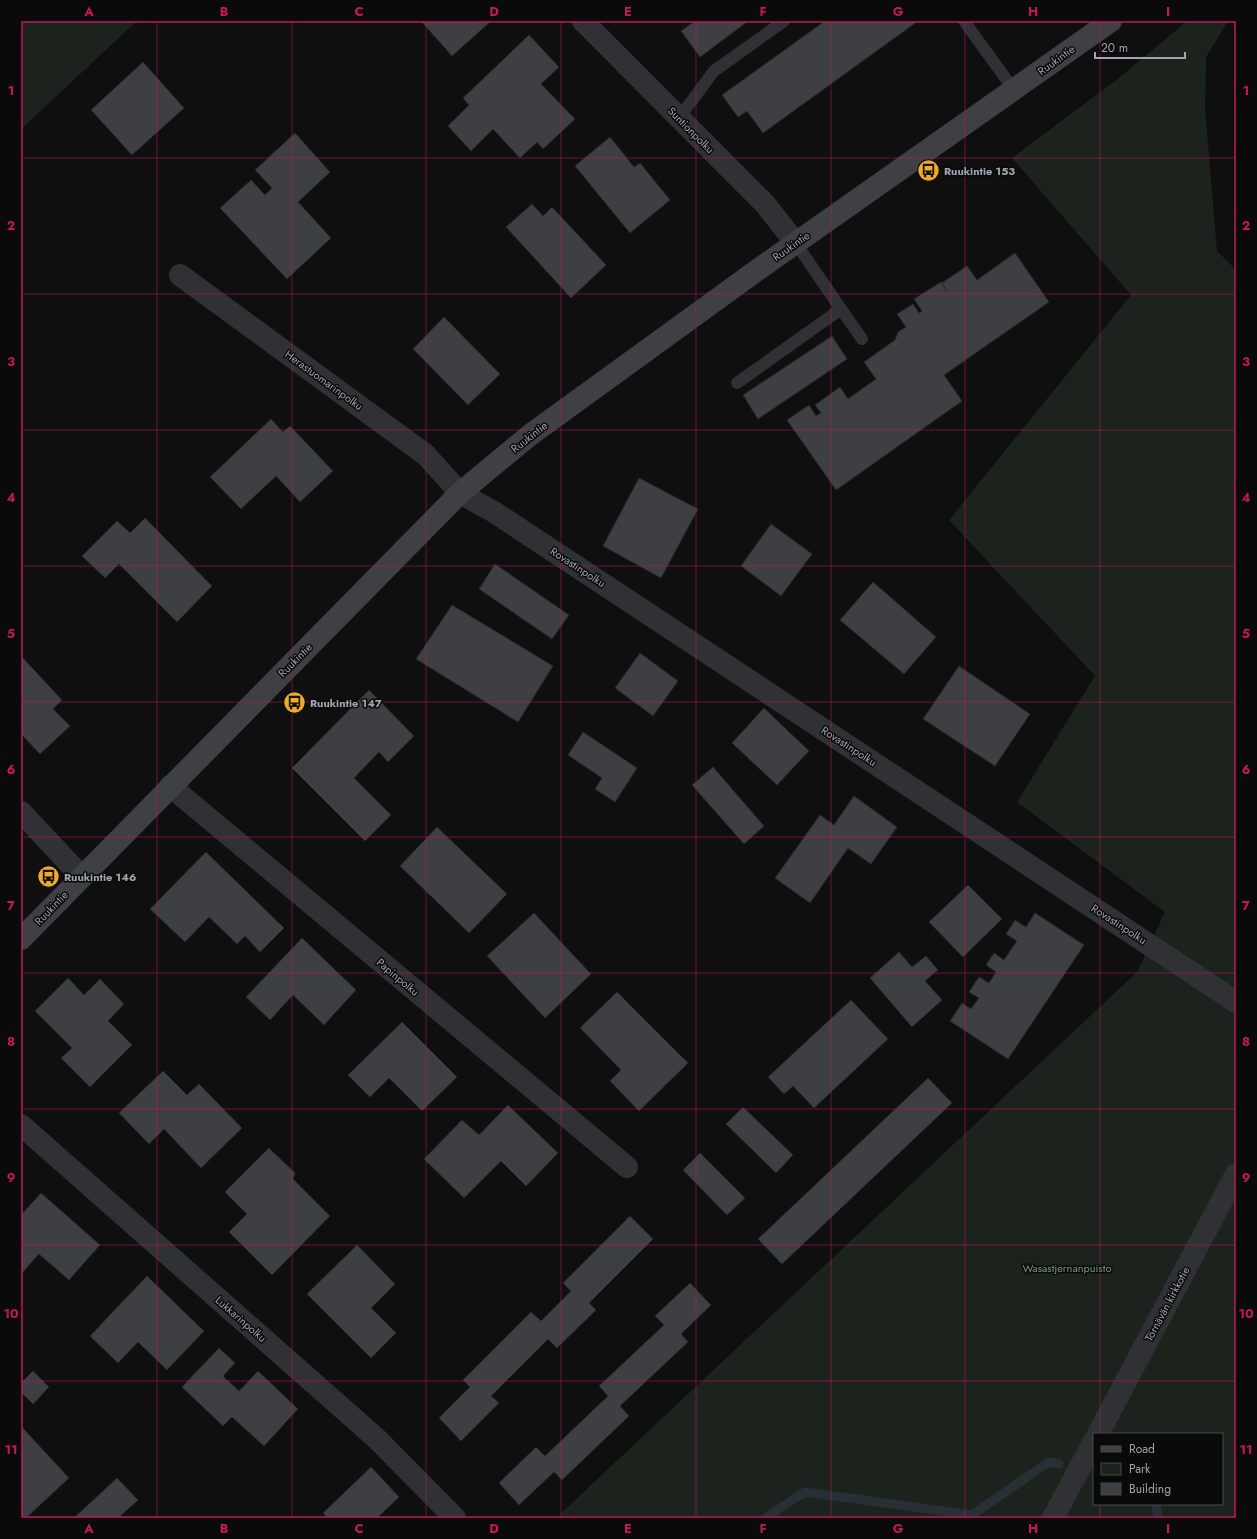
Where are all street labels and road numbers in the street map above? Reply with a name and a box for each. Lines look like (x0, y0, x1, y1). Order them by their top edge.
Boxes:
street label: Ruukintie (1034, 41, 1078, 79)
street label: Suntionpolku (664, 103, 718, 157)
street label: Ruukintie (769, 227, 813, 265)
street label: Herastuomarinpolku (282, 346, 366, 414)
street label: Ruukintie (507, 417, 551, 456)
street label: Rovastinpolku (547, 543, 609, 591)
street label: Ruukintie (274, 639, 316, 681)
street label: Rovastinpolku (818, 722, 880, 770)
street label: Ruukintie (31, 887, 72, 929)
street label: Rovastinpolku (1088, 900, 1150, 948)
street label: Papinpolku (373, 954, 423, 1000)
street label: Törnävän kirkkotie (1141, 1264, 1194, 1344)
street label: Lukkarinpolku (212, 1292, 270, 1346)

